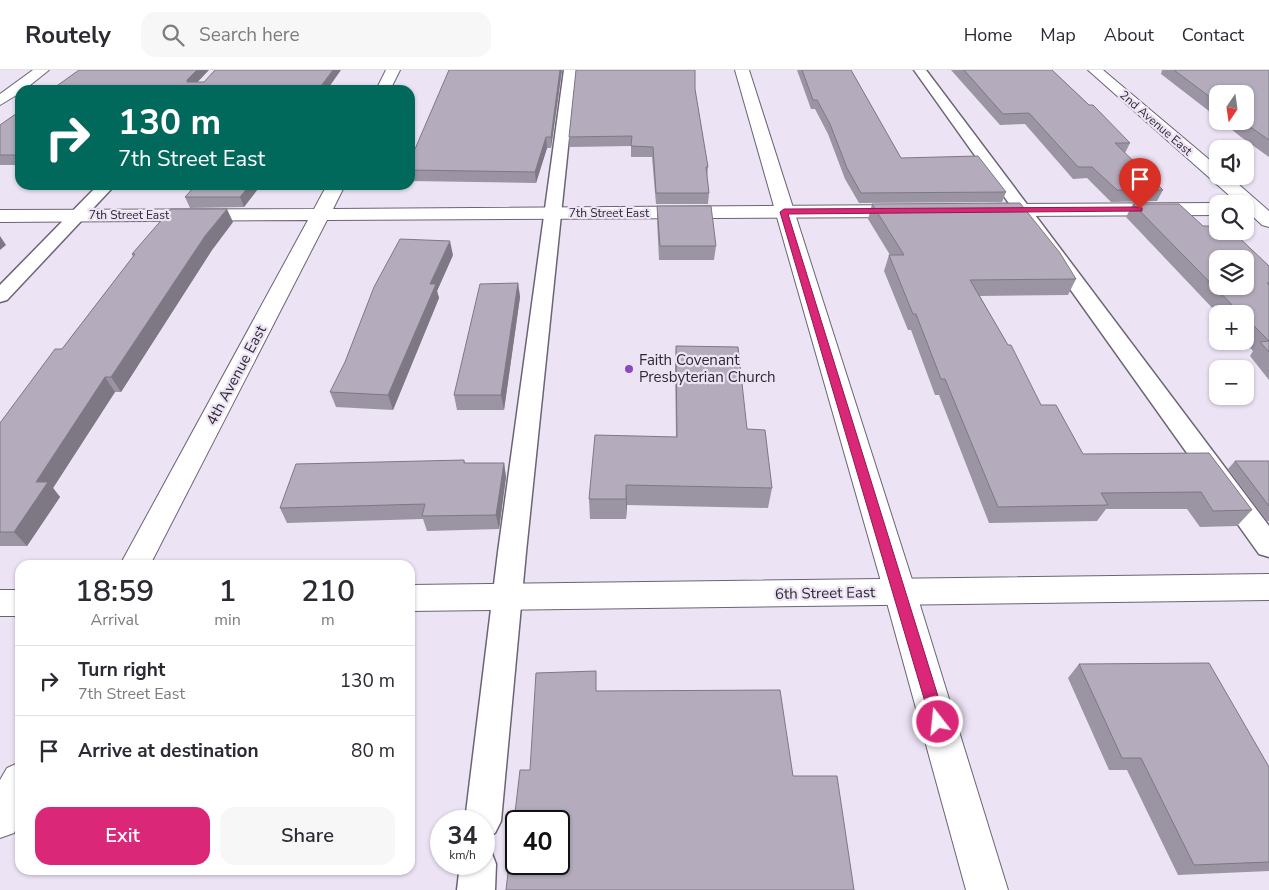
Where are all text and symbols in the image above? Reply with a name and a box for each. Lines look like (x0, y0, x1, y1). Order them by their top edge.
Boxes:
search box (141, 12, 491, 57)
text: Routely (25, 19, 111, 51)
icon: search (159, 21, 187, 49)
text: Search here (199, 22, 300, 48)
text: Home (964, 23, 1012, 47)
text: Map (1040, 23, 1076, 47)
text: About (1104, 23, 1154, 47)
text: Contact (1182, 23, 1244, 47)
north arrow (1209, 85, 1254, 130)
map controls (1209, 85, 1254, 405)
street label: 2nd Avenue East (1116, 87, 1196, 159)
text: 130 m (118, 99, 221, 146)
icon: right (35, 105, 100, 170)
button: sound (1209, 140, 1254, 185)
text: 7th Street East (118, 144, 265, 174)
pin (1119, 158, 1161, 209)
icon: arrive (1126, 165, 1154, 193)
button: search (1209, 195, 1254, 240)
street label: 7th Street East (569, 205, 650, 221)
street label: 7th Street East (89, 207, 170, 223)
button: layers (1209, 250, 1254, 295)
button: + (1209, 305, 1254, 350)
street label: 4th Avenue East (201, 321, 271, 428)
place label: Faith Covenant Presbyterian Church (639, 350, 775, 387)
button: − (1209, 360, 1254, 405)
marker: Faith Covenant Presbyterian Church (623, 363, 635, 375)
text: 18:59 (75, 571, 154, 612)
text: 1 (219, 571, 237, 612)
text: 210 (301, 571, 355, 612)
street label: 6th Street East (775, 582, 876, 604)
text: Arrival (91, 609, 139, 631)
text: min (214, 609, 241, 631)
text: m (321, 609, 335, 631)
text: Turn right (78, 657, 165, 683)
icon: right (35, 667, 63, 695)
text: 130 m (340, 668, 395, 694)
text: 7th Street East (78, 683, 185, 705)
position arrow (911, 695, 963, 747)
icon: arrive (35, 737, 63, 765)
text: Arrive at destination (78, 738, 259, 764)
text: 80 m (351, 738, 395, 764)
button: Exit (35, 807, 210, 865)
button: Share (220, 807, 395, 865)
speed limit sign: 40 (505, 810, 570, 875)
text: 34 (447, 819, 478, 853)
text: km/h (449, 847, 476, 863)

